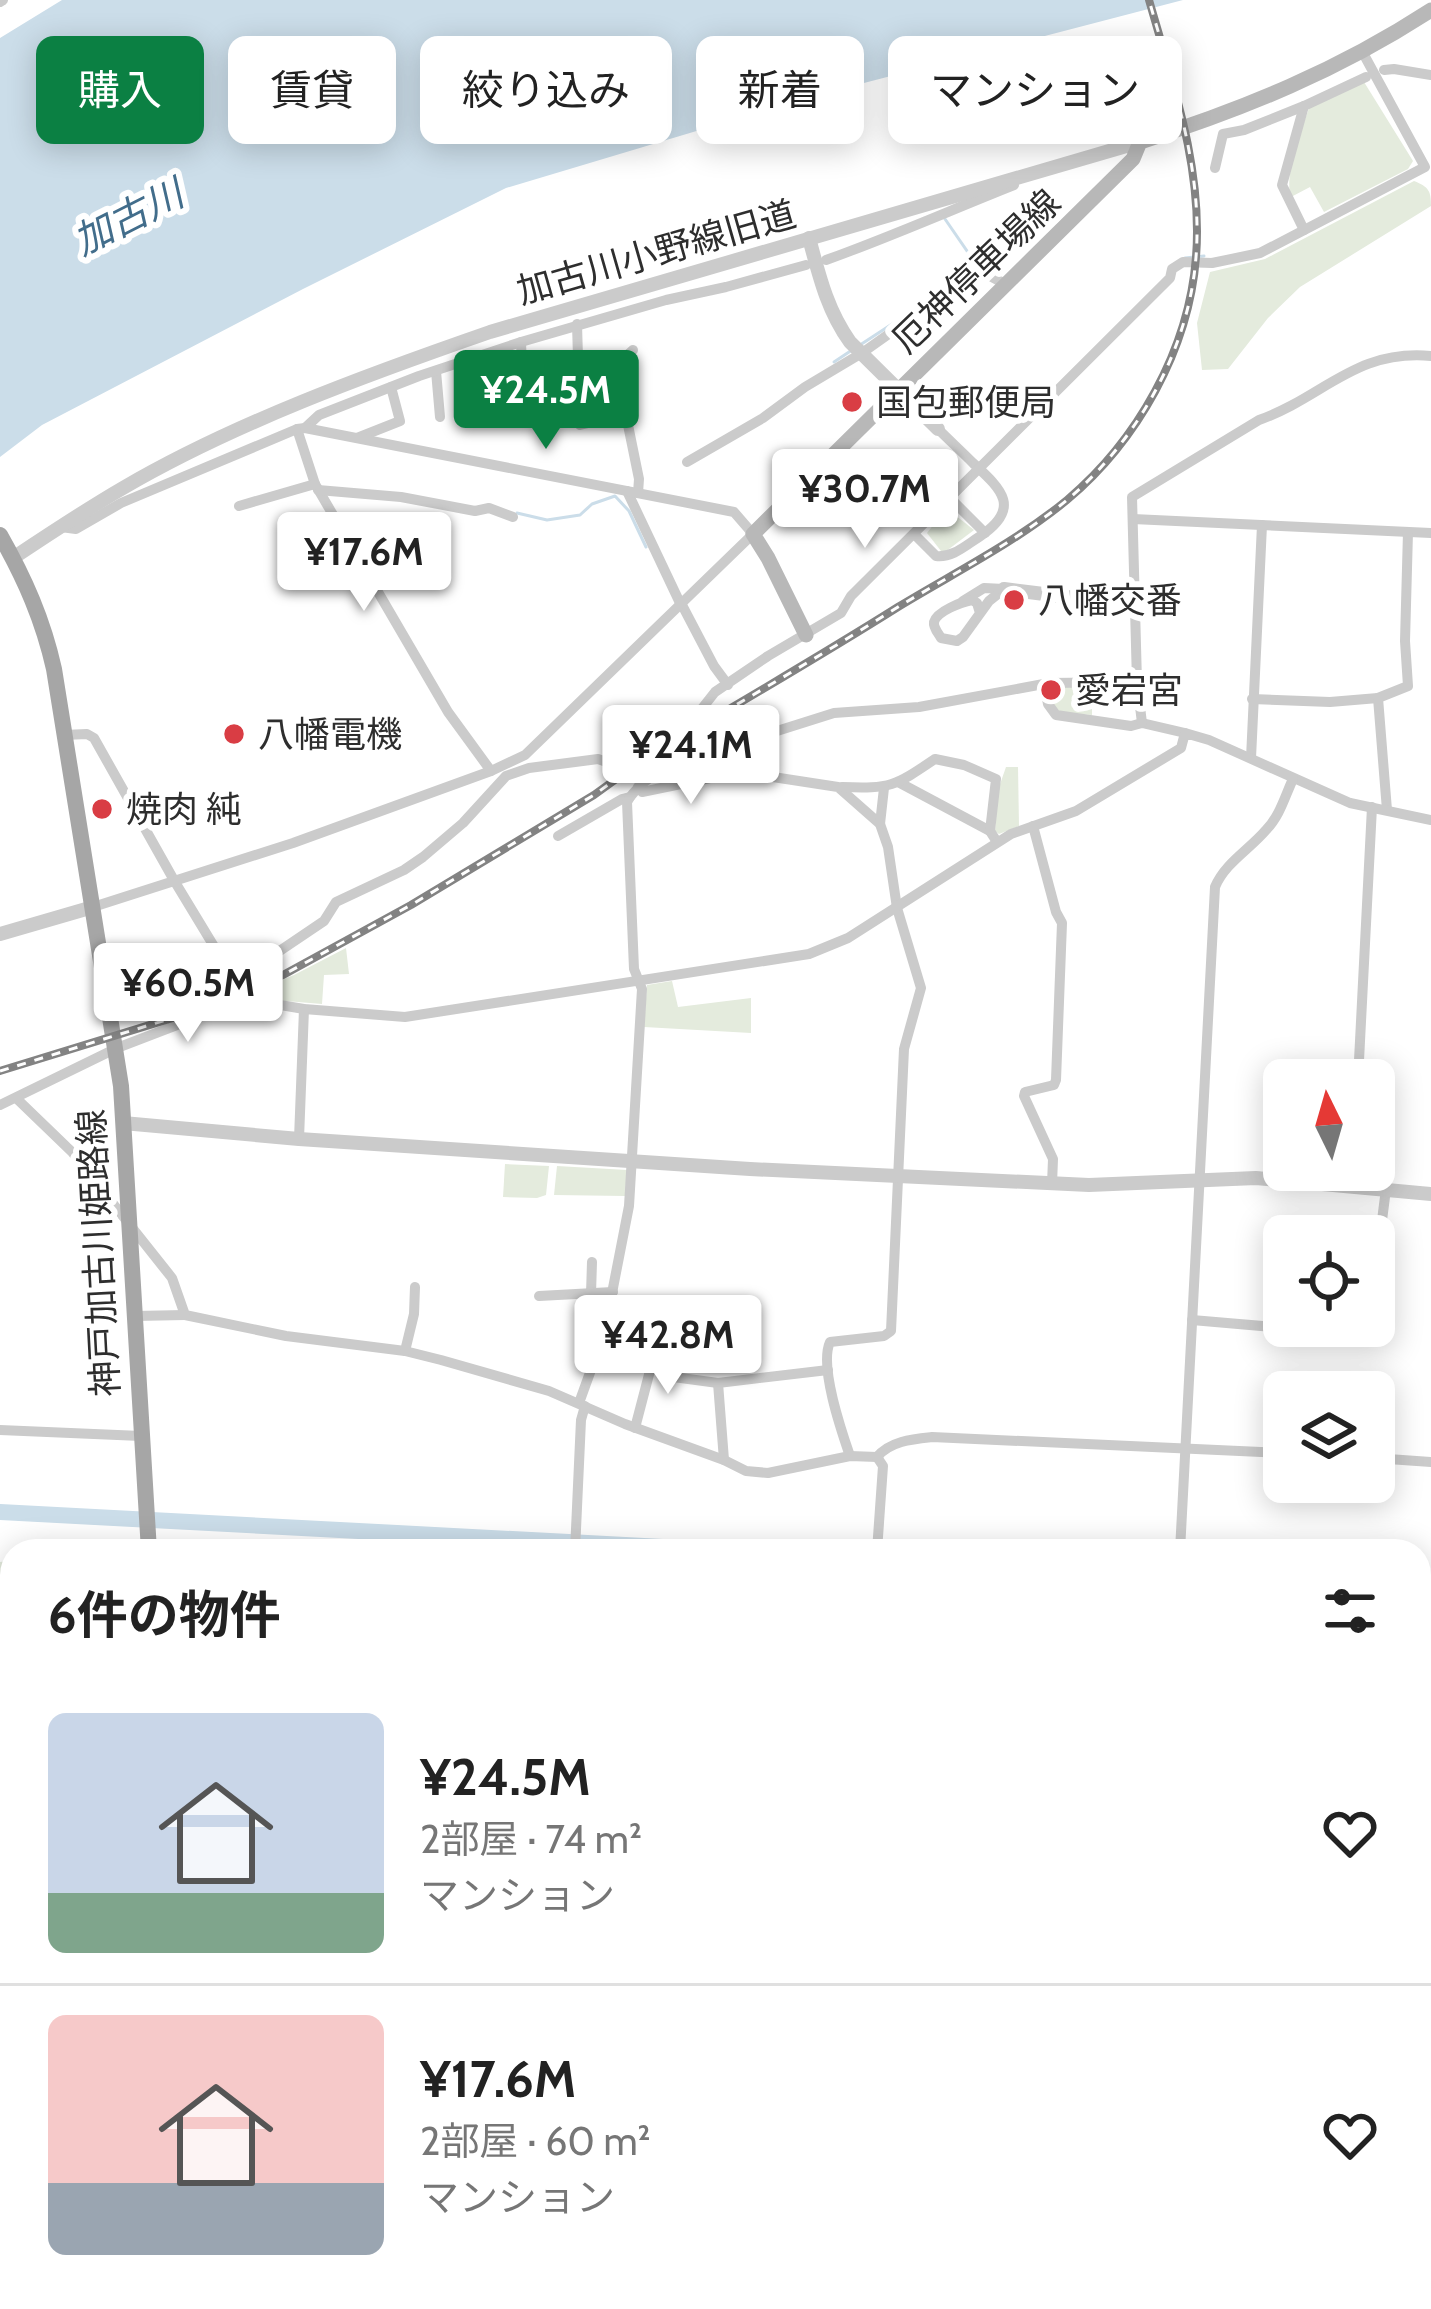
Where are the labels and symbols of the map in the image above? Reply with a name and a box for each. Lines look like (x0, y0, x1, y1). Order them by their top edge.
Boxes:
water label: 加古川 (65, 167, 195, 265)
street label: 厄神停車場線 (883, 180, 1069, 362)
street label: 加古川小野線旧道 (512, 191, 800, 313)
pin: ¥24.5M (448, 350, 644, 452)
place label: 国包郵便局 (876, 380, 1056, 424)
marker: 国包郵便局 (839, 389, 865, 415)
pin: ¥30.7M (767, 449, 963, 551)
pin: ¥17.6M (266, 512, 462, 614)
place label: 八幡交番 (1038, 578, 1182, 622)
marker: 八幡交番 (1001, 587, 1027, 613)
place label: 愛宕宮 (1075, 668, 1183, 712)
marker: 愛宕宮 (1038, 677, 1064, 703)
pin: ¥24.1M (593, 705, 789, 807)
place label: 八幡電機 (258, 712, 402, 756)
marker: 八幡電機 (221, 721, 247, 747)
place label: 焼肉 純 (126, 787, 242, 831)
marker: 焼肉 純 (89, 796, 115, 822)
pin: ¥60.5M (90, 943, 286, 1045)
north arrow (1263, 1059, 1395, 1191)
street label: 神戸加古川姫路線 (68, 1108, 128, 1398)
pin: ¥42.8M (570, 1295, 766, 1397)

